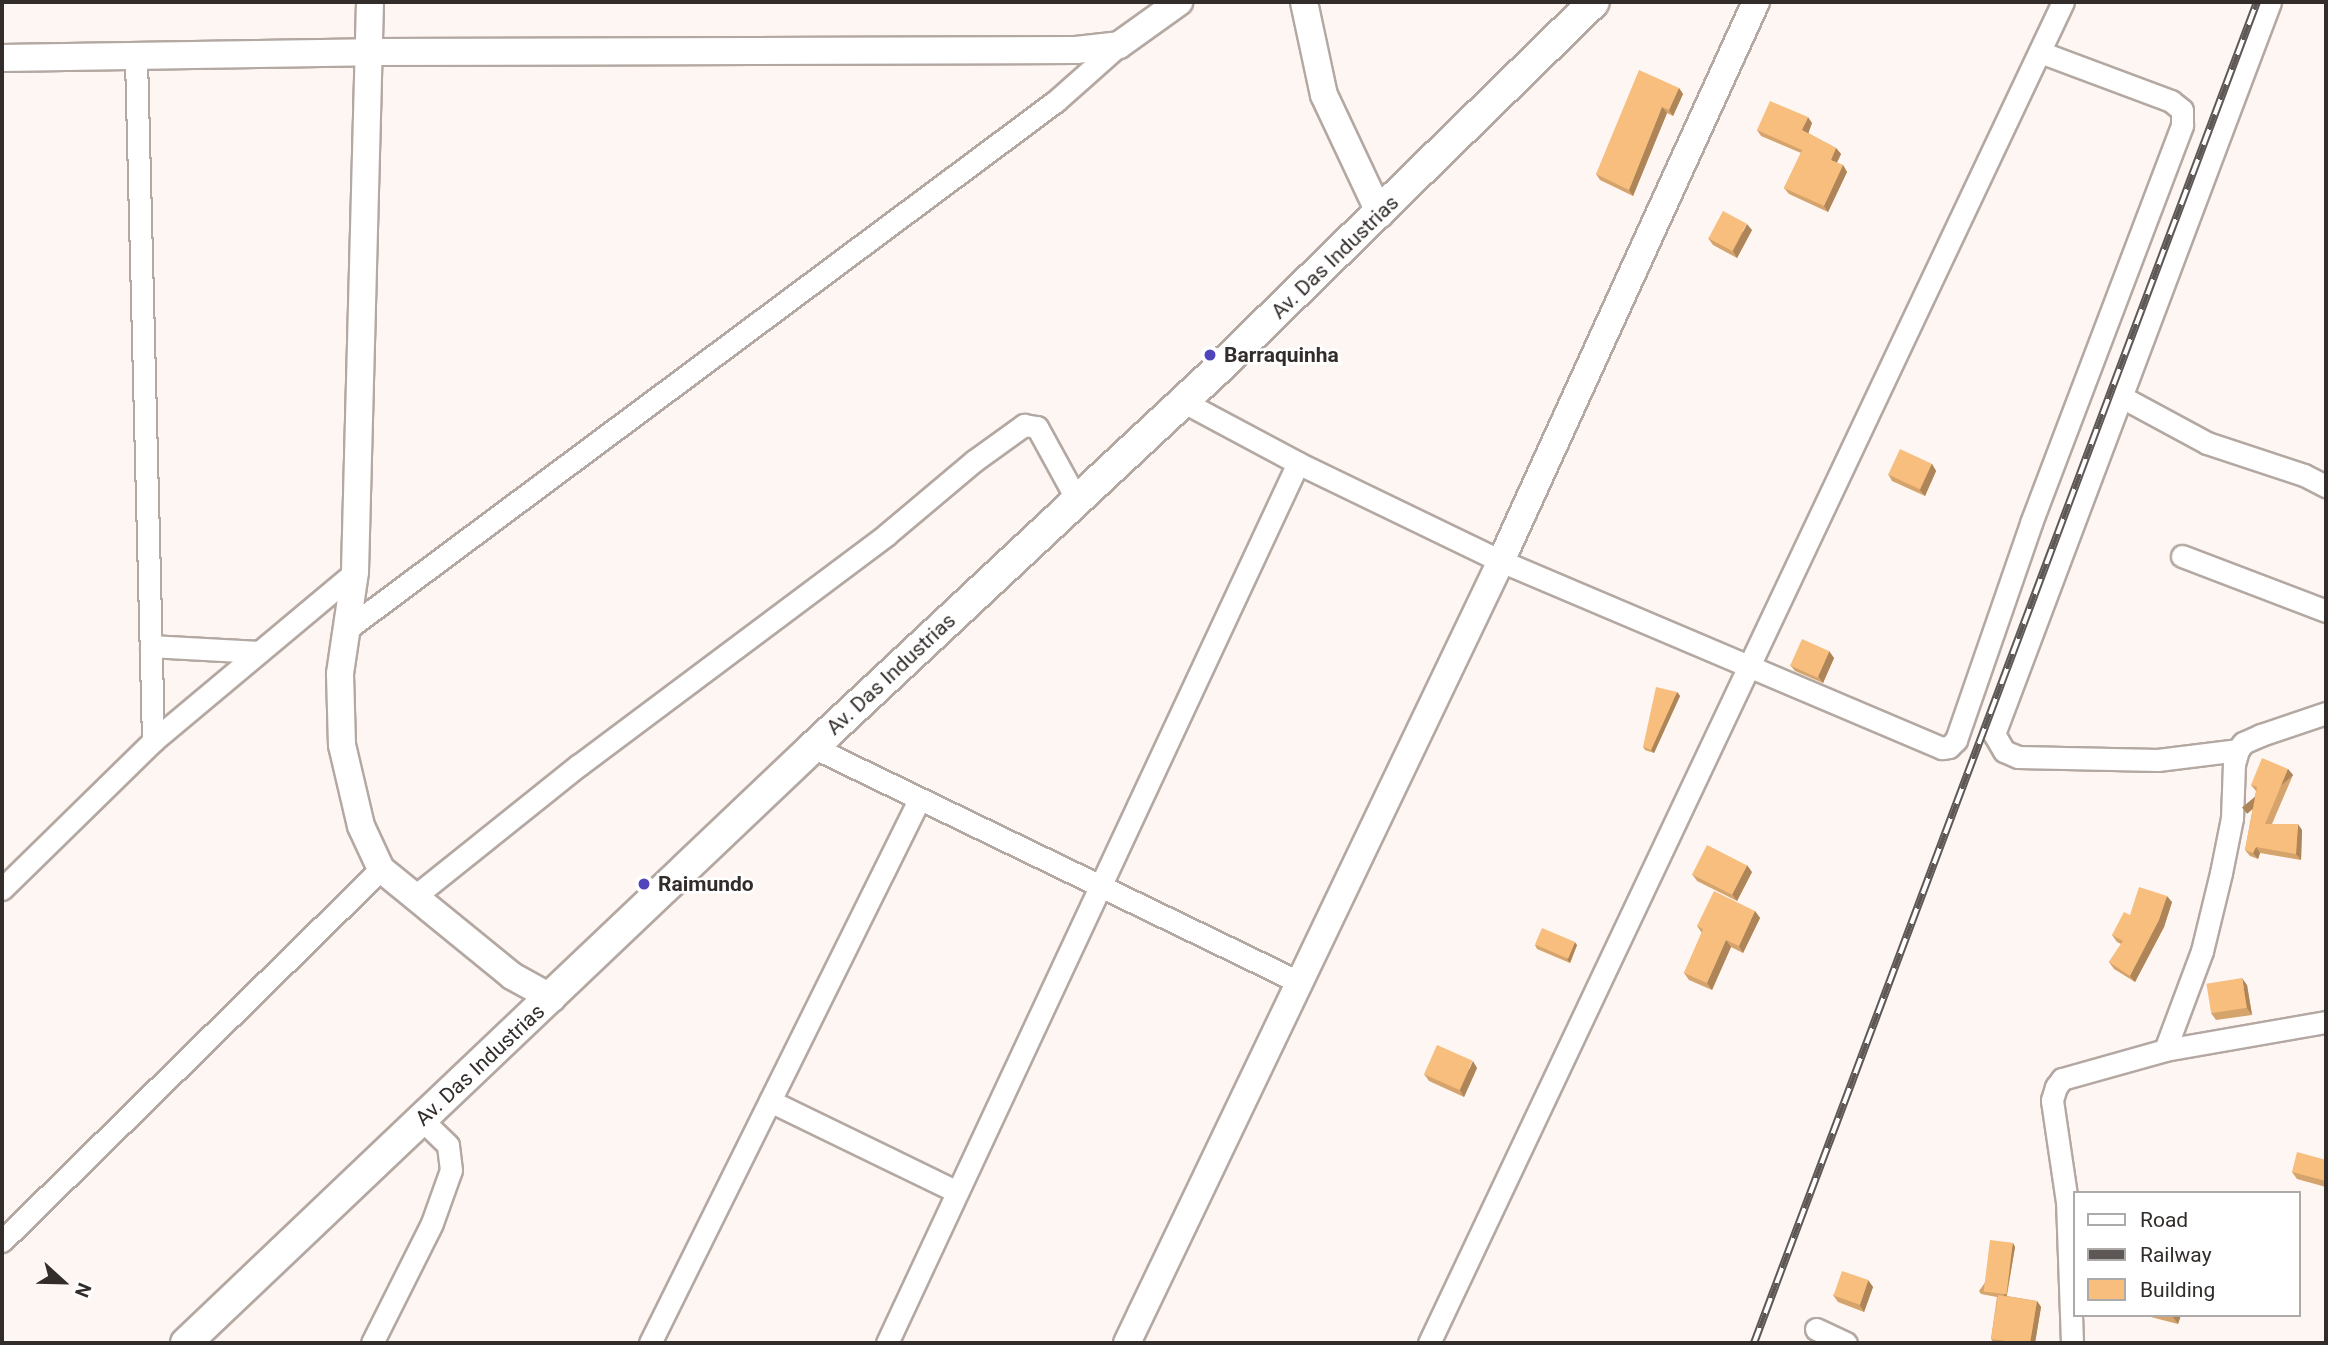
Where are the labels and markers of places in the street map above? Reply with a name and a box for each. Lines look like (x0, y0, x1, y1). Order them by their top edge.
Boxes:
place label: Barraquinha (1224, 342, 1339, 368)
marker: Barraquinha (1202, 347, 1218, 363)
place label: Raimundo (658, 871, 754, 897)
marker: Raimundo (636, 876, 652, 892)

